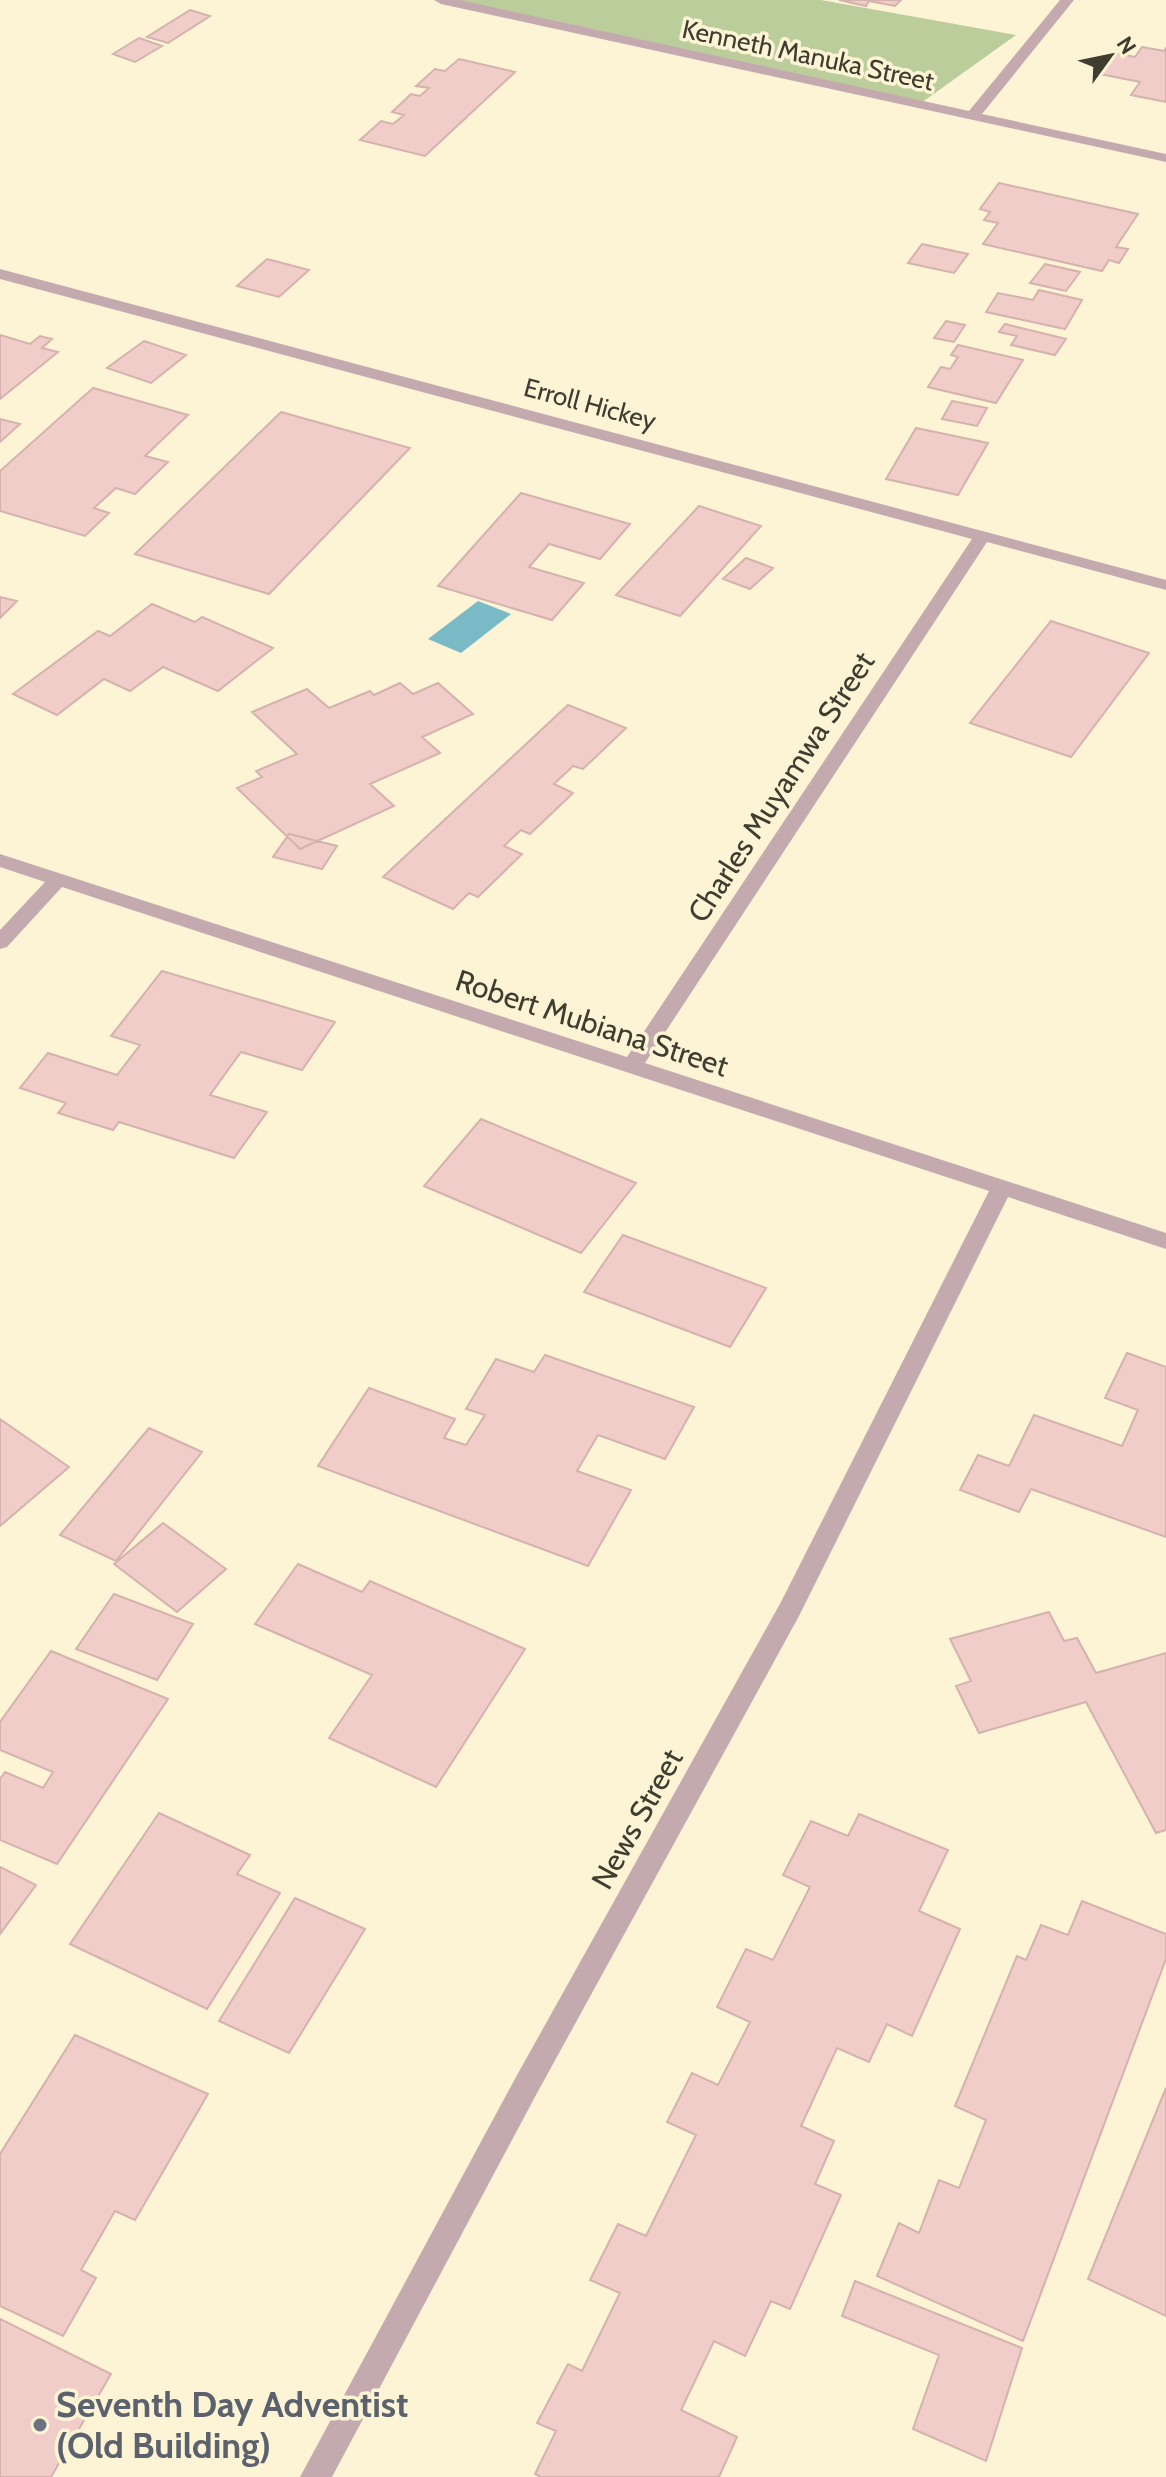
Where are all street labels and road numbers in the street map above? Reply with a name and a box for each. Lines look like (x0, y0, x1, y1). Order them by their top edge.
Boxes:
street label: Kenneth Manuka Street (679, 13, 937, 97)
street label: Erroll Hickey (520, 371, 660, 437)
street label: Charles Muyamwa Street (680, 645, 882, 929)
street label: Robert Mubiana Street (451, 961, 733, 1085)
street label: News Street (583, 1743, 691, 1895)

